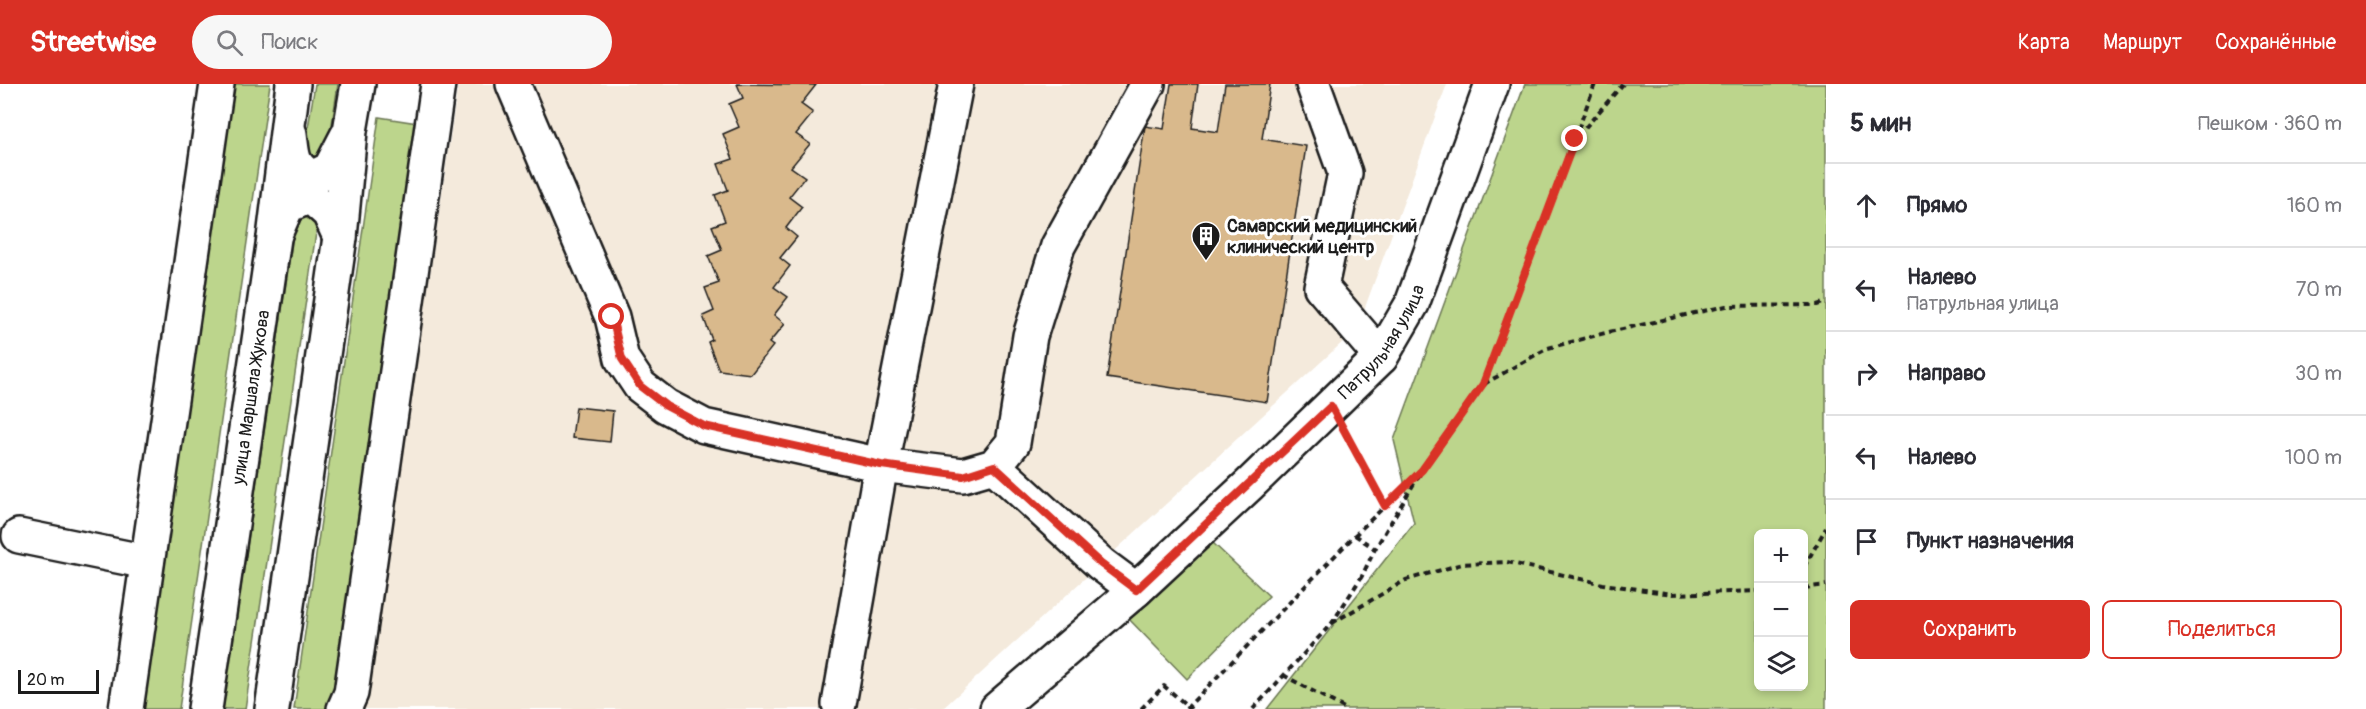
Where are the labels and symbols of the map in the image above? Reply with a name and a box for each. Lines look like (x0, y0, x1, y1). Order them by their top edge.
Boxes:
route end (1561, 125, 1587, 151)
place label: Самарский медицинский клинический центр (1227, 215, 1417, 259)
building icon: Самарский медицинский клинический центр (1190, 220, 1222, 262)
street label: Патрульная улица (1333, 281, 1430, 404)
route start (598, 303, 624, 329)
street label: улица Маршала Жукова (226, 309, 275, 487)
scale bar (18, 667, 99, 694)

